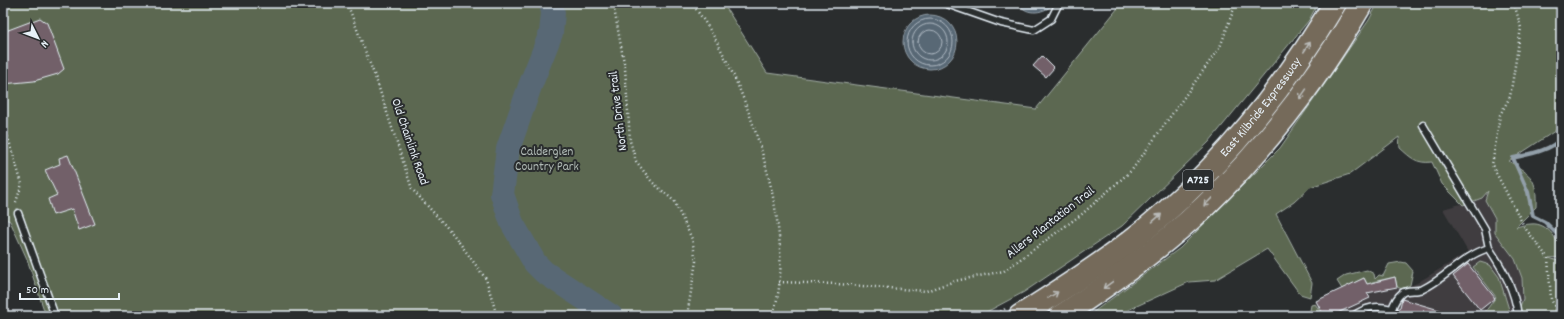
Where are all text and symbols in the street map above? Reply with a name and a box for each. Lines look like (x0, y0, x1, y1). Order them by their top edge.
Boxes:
north arrow (18, 18, 58, 58)
text: N (36, 36, 52, 51)
one-way arrow (1303, 42, 1311, 53)
street label: East Kilbride Expressway (1216, 53, 1307, 162)
street label: North Drive trail (605, 70, 633, 152)
one-way arrow (1299, 89, 1307, 100)
street label: Old Chainlink Road (385, 96, 433, 188)
park label: Calderglen Country Park (515, 143, 579, 177)
road number: A725 (1183, 170, 1213, 190)
street label: Allers Plantation Trail (1003, 182, 1099, 264)
one-way arrow (1203, 197, 1213, 207)
one-way arrow (1152, 214, 1162, 223)
scale bar (20, 275, 119, 301)
one-way arrow (1102, 281, 1113, 289)
text: 50 m (26, 282, 49, 299)
one-way arrow (1047, 291, 1059, 299)

